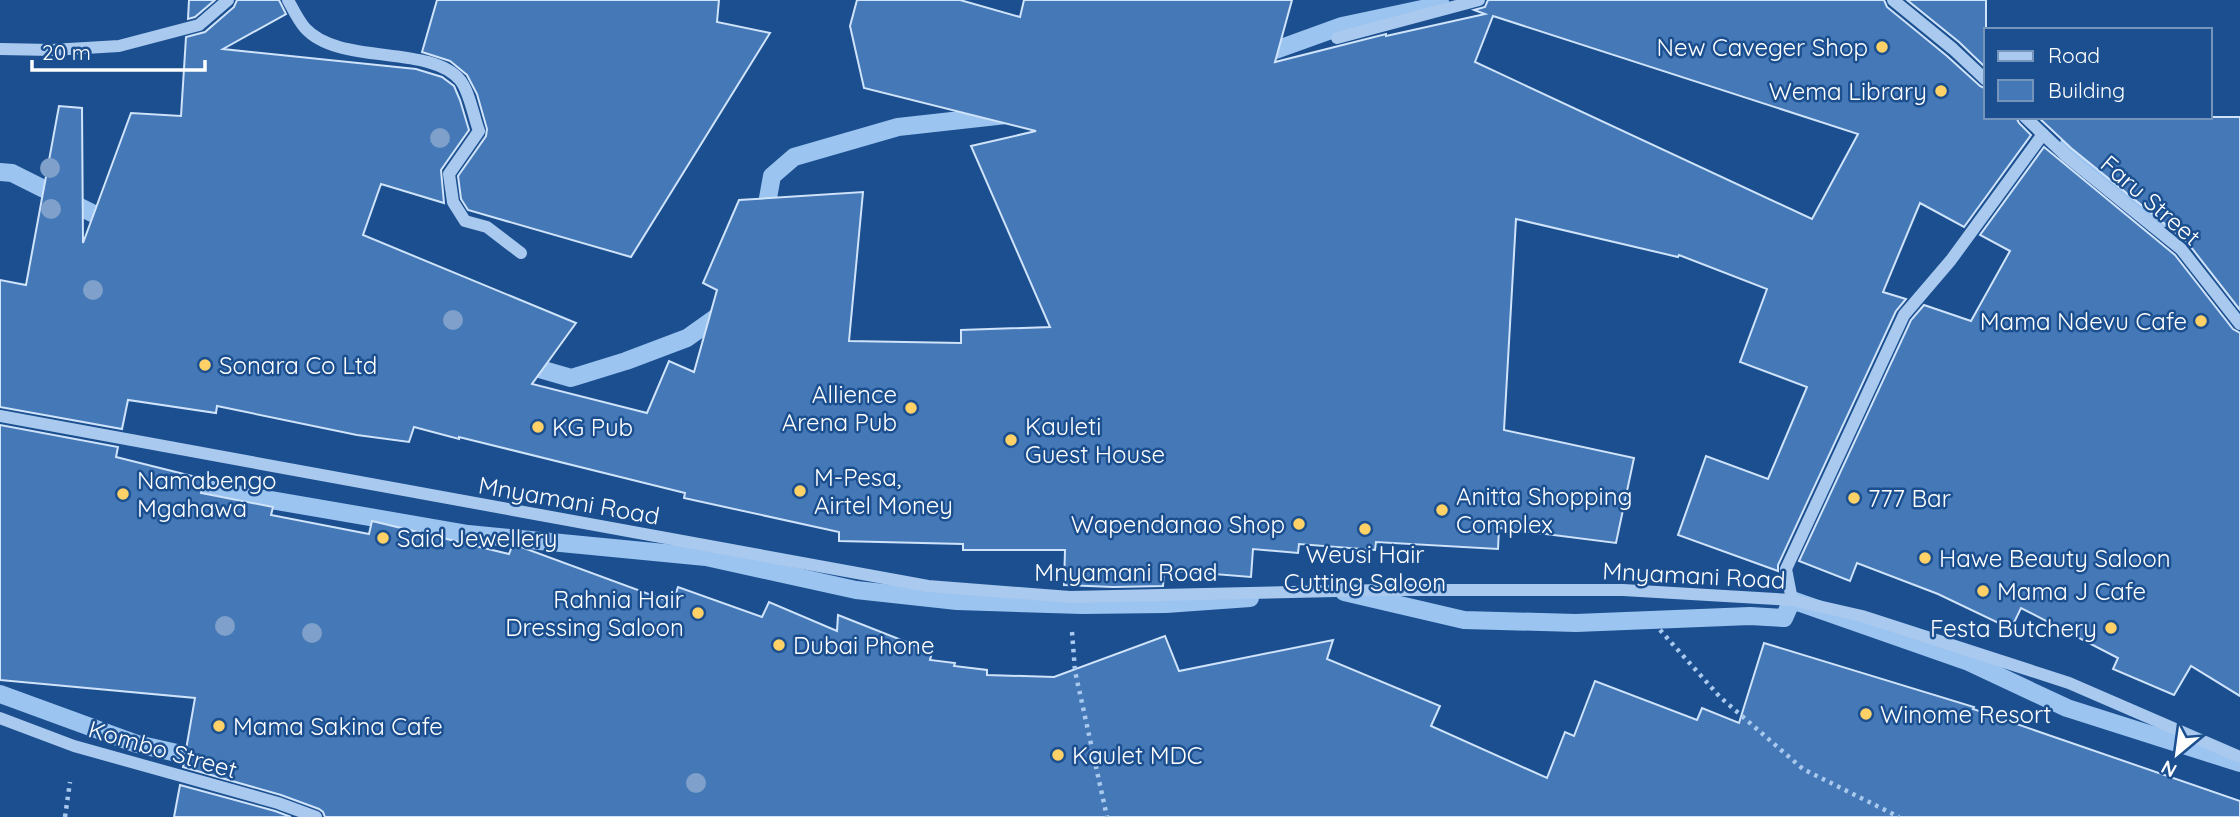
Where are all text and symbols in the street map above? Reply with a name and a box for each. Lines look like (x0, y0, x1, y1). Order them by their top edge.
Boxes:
scale bar (32, 28, 205, 72)
legend (1984, 28, 2212, 119)
place label: New Caveger Shop (1656, 32, 1868, 62)
text: 20 m (42, 39, 91, 65)
marker: New Caveger Shop (1874, 39, 1890, 55)
text: Road (2048, 42, 2100, 68)
place label: Wema Library (1769, 76, 1927, 106)
text: Building (2048, 77, 2125, 103)
marker: Wema Library (1933, 83, 1949, 99)
street label: Faru Street (2095, 148, 2207, 252)
place label: Mama Ndevu Cafe (1980, 306, 2187, 336)
marker: Mama Ndevu Cafe (2193, 313, 2209, 329)
place label: Sonara Co Ltd (219, 350, 377, 380)
marker: Sonara Co Ltd (197, 357, 213, 373)
place label: Allience Arena Pub (782, 379, 897, 437)
marker: Allience Arena Pub (903, 400, 919, 416)
place label: Kauleti Guest House (1025, 411, 1165, 469)
place label: KG Pub (552, 412, 633, 442)
marker: KG Pub (530, 419, 546, 435)
marker: Kauleti Guest House (1003, 432, 1019, 448)
place label: M-Pesa, Airtel Money (814, 462, 953, 520)
place label: Namabengo Mgahawa (137, 465, 276, 523)
street label: Mnyamani Road (476, 469, 662, 531)
place label: Anitta Shopping Complex (1456, 481, 1633, 539)
marker: M-Pesa, Airtel Money (792, 483, 808, 499)
place label: 777 Bar (1868, 483, 1951, 513)
marker: Namabengo Mgahawa (115, 486, 131, 502)
marker: 777 Bar (1846, 490, 1862, 506)
marker: Anitta Shopping Complex (1434, 502, 1450, 518)
place label: Wapendanao Shop (1071, 509, 1285, 539)
marker: Wapendanao Shop (1291, 516, 1307, 532)
marker: Weusi Hair Cutting Saloon (1357, 521, 1373, 537)
place label: Said Jewellery (397, 523, 557, 553)
marker: Said Jewellery (375, 530, 391, 546)
place label: Weusi Hair Cutting Saloon (1284, 539, 1446, 597)
place label: Hawe Beauty Saloon (1939, 543, 2171, 573)
marker: Hawe Beauty Saloon (1917, 550, 1933, 566)
street label: Mnyamani Road (1602, 555, 1786, 595)
street label: Mnyamani Road (1034, 557, 1218, 587)
place label: Mama J Cafe (1997, 576, 2146, 606)
marker: Mama J Cafe (1975, 583, 1991, 599)
place label: Rahnia Hair Dressing Saloon (505, 584, 684, 642)
marker: Rahnia Hair Dressing Saloon (690, 605, 706, 621)
place label: Festa Butchery (1930, 613, 2097, 643)
marker: Festa Butchery (2103, 620, 2119, 636)
place label: Dubai Phone (793, 630, 935, 660)
marker: Dubai Phone (771, 637, 787, 653)
place label: Winome Resort (1880, 699, 2051, 729)
marker: Winome Resort (1858, 706, 1874, 722)
place label: Mama Sakina Cafe (233, 711, 443, 741)
street label: Kombo Street (85, 713, 241, 785)
marker: Mama Sakina Cafe (211, 718, 227, 734)
north arrow (2142, 719, 2212, 789)
place label: Kaulet MDC (1072, 740, 1202, 770)
marker: Kaulet MDC (1050, 747, 1066, 763)
text: N (2157, 755, 2181, 783)

